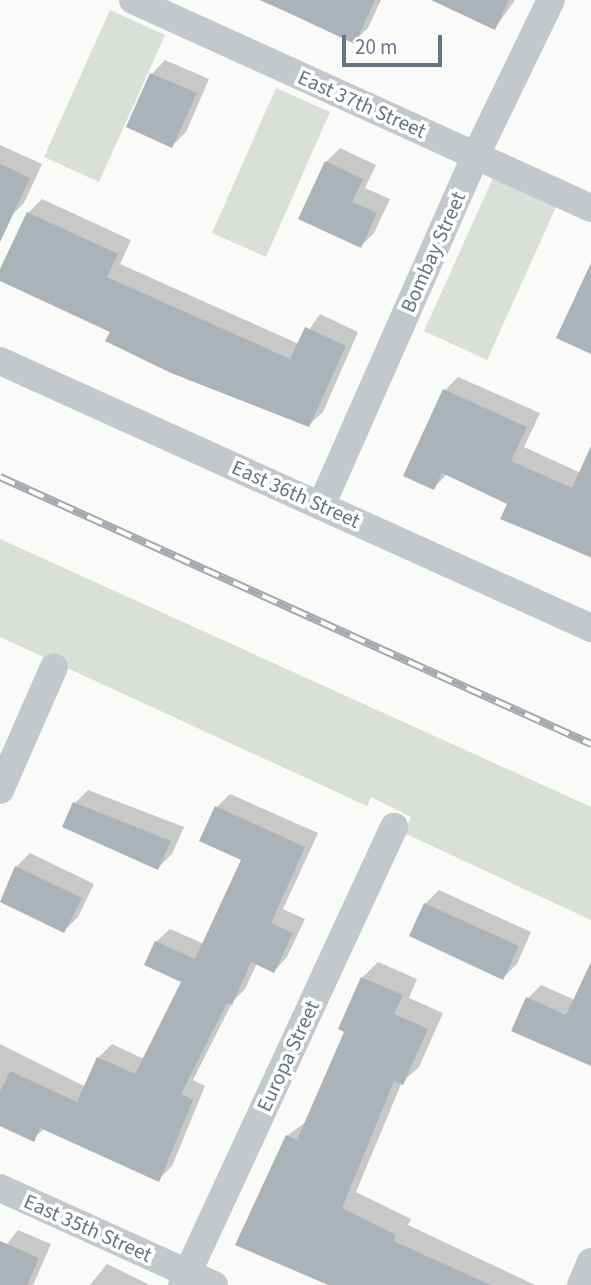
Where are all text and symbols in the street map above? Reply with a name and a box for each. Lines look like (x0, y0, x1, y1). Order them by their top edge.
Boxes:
scale bar (346, 21, 446, 65)
text: 20 m (355, 32, 397, 62)
street label: East 37th Street (294, 65, 430, 143)
street label: Bombay Street (395, 188, 471, 316)
street label: East 36th Street (228, 455, 364, 533)
street label: Europa Street (251, 996, 325, 1116)
street label: East 35th Street (20, 1189, 156, 1267)

